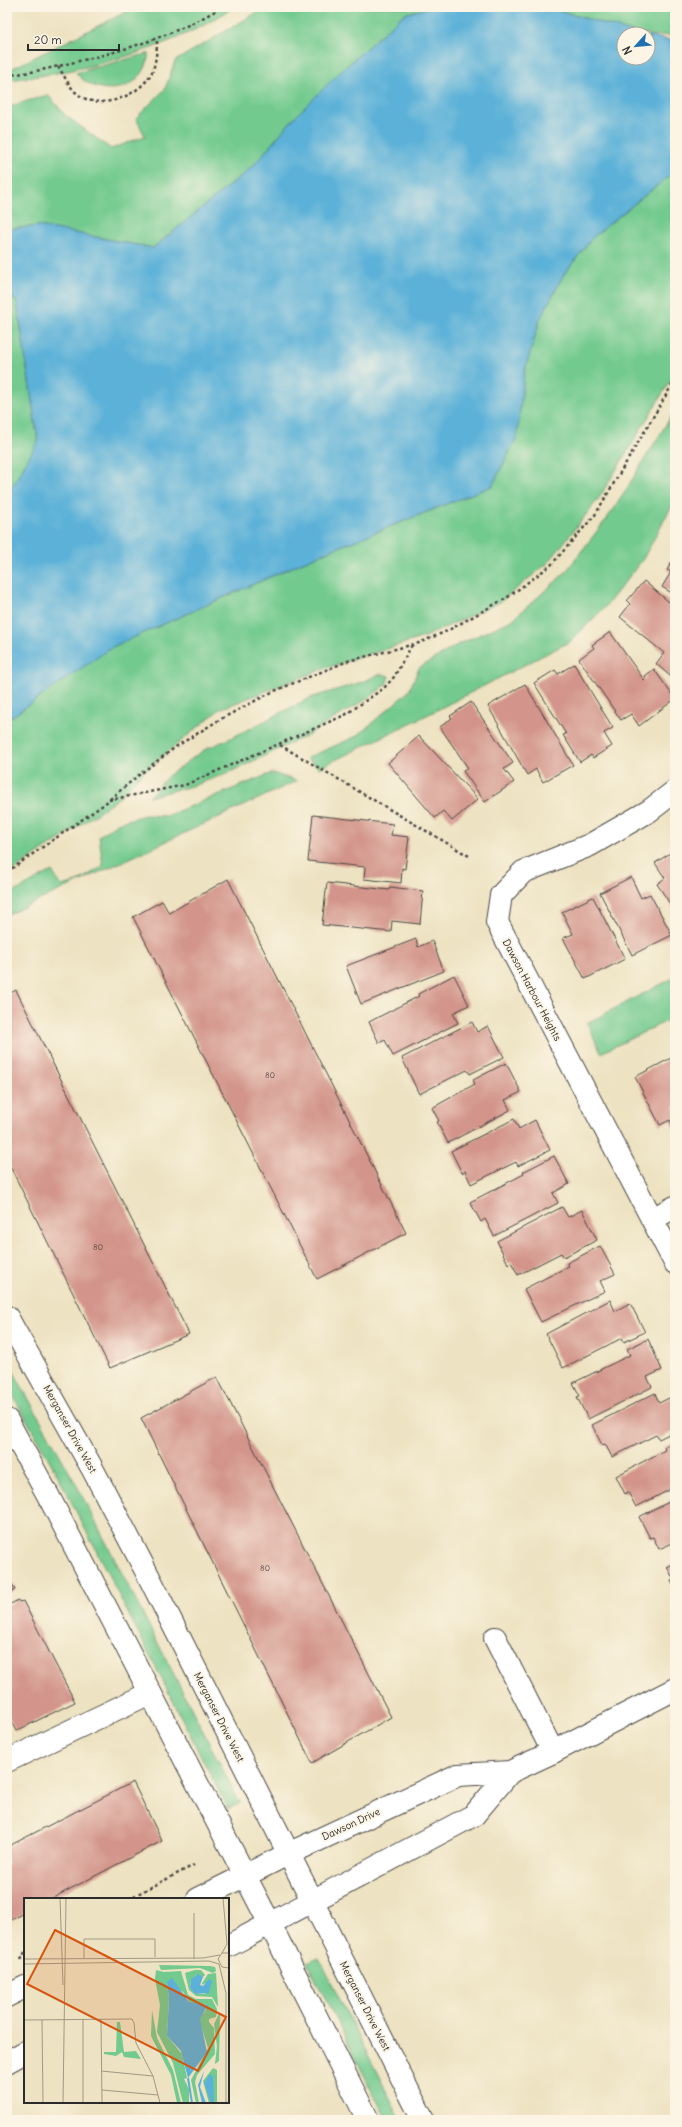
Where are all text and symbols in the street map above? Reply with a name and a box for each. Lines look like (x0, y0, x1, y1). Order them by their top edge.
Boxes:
scale bar (28, 26, 119, 52)
north arrow (616, 26, 656, 66)
text: 20 m (34, 32, 62, 47)
text: N (619, 44, 635, 57)
street label: Dawson Harbour Heights (500, 937, 565, 1043)
house number: 80 (265, 1070, 275, 1080)
house number: 80 (93, 1242, 103, 1252)
street label: Merganser Drive West (40, 1383, 100, 1476)
house number: 80 (260, 1563, 270, 1573)
street label: Merganser Drive West (191, 1670, 248, 1765)
street label: Dawson Drive (320, 1805, 382, 1843)
inset map (24, 1898, 229, 2103)
street label: Merganser Drive West (337, 1959, 394, 2054)

